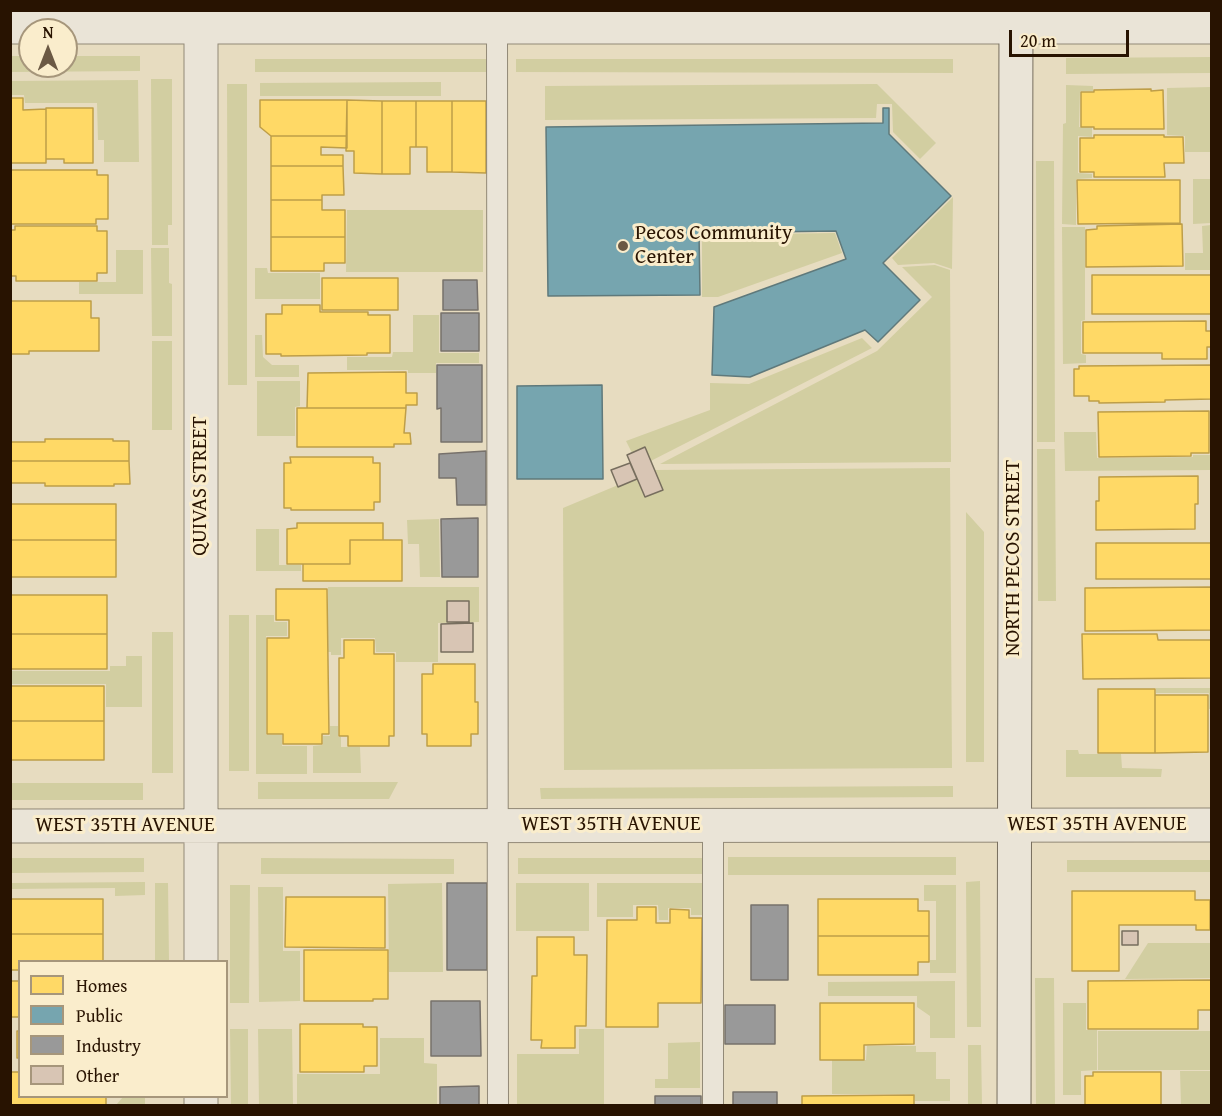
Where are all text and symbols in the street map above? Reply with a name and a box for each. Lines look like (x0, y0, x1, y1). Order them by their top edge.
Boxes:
north arrow (18, 18, 78, 78)
scale bar (1012, 18, 1132, 56)
text: N (43, 20, 53, 44)
text: 20 m (1020, 27, 1056, 54)
place label: Pecos Community Center (635, 221, 792, 271)
marker: Pecos Community Center (616, 239, 630, 253)
street label: QUIVAS STREET (188, 416, 214, 556)
street label: NORTH PECOS STREET (1001, 460, 1027, 656)
street label: WEST 35TH AVENUE (521, 812, 701, 838)
street label: WEST 35TH AVENUE (1007, 812, 1187, 838)
street label: WEST 35TH AVENUE (35, 813, 215, 839)
legend (18, 960, 228, 1098)
text: Homes (76, 972, 127, 999)
text: Public (76, 1002, 123, 1029)
text: Industry (76, 1032, 141, 1059)
text: Other (76, 1062, 119, 1089)

